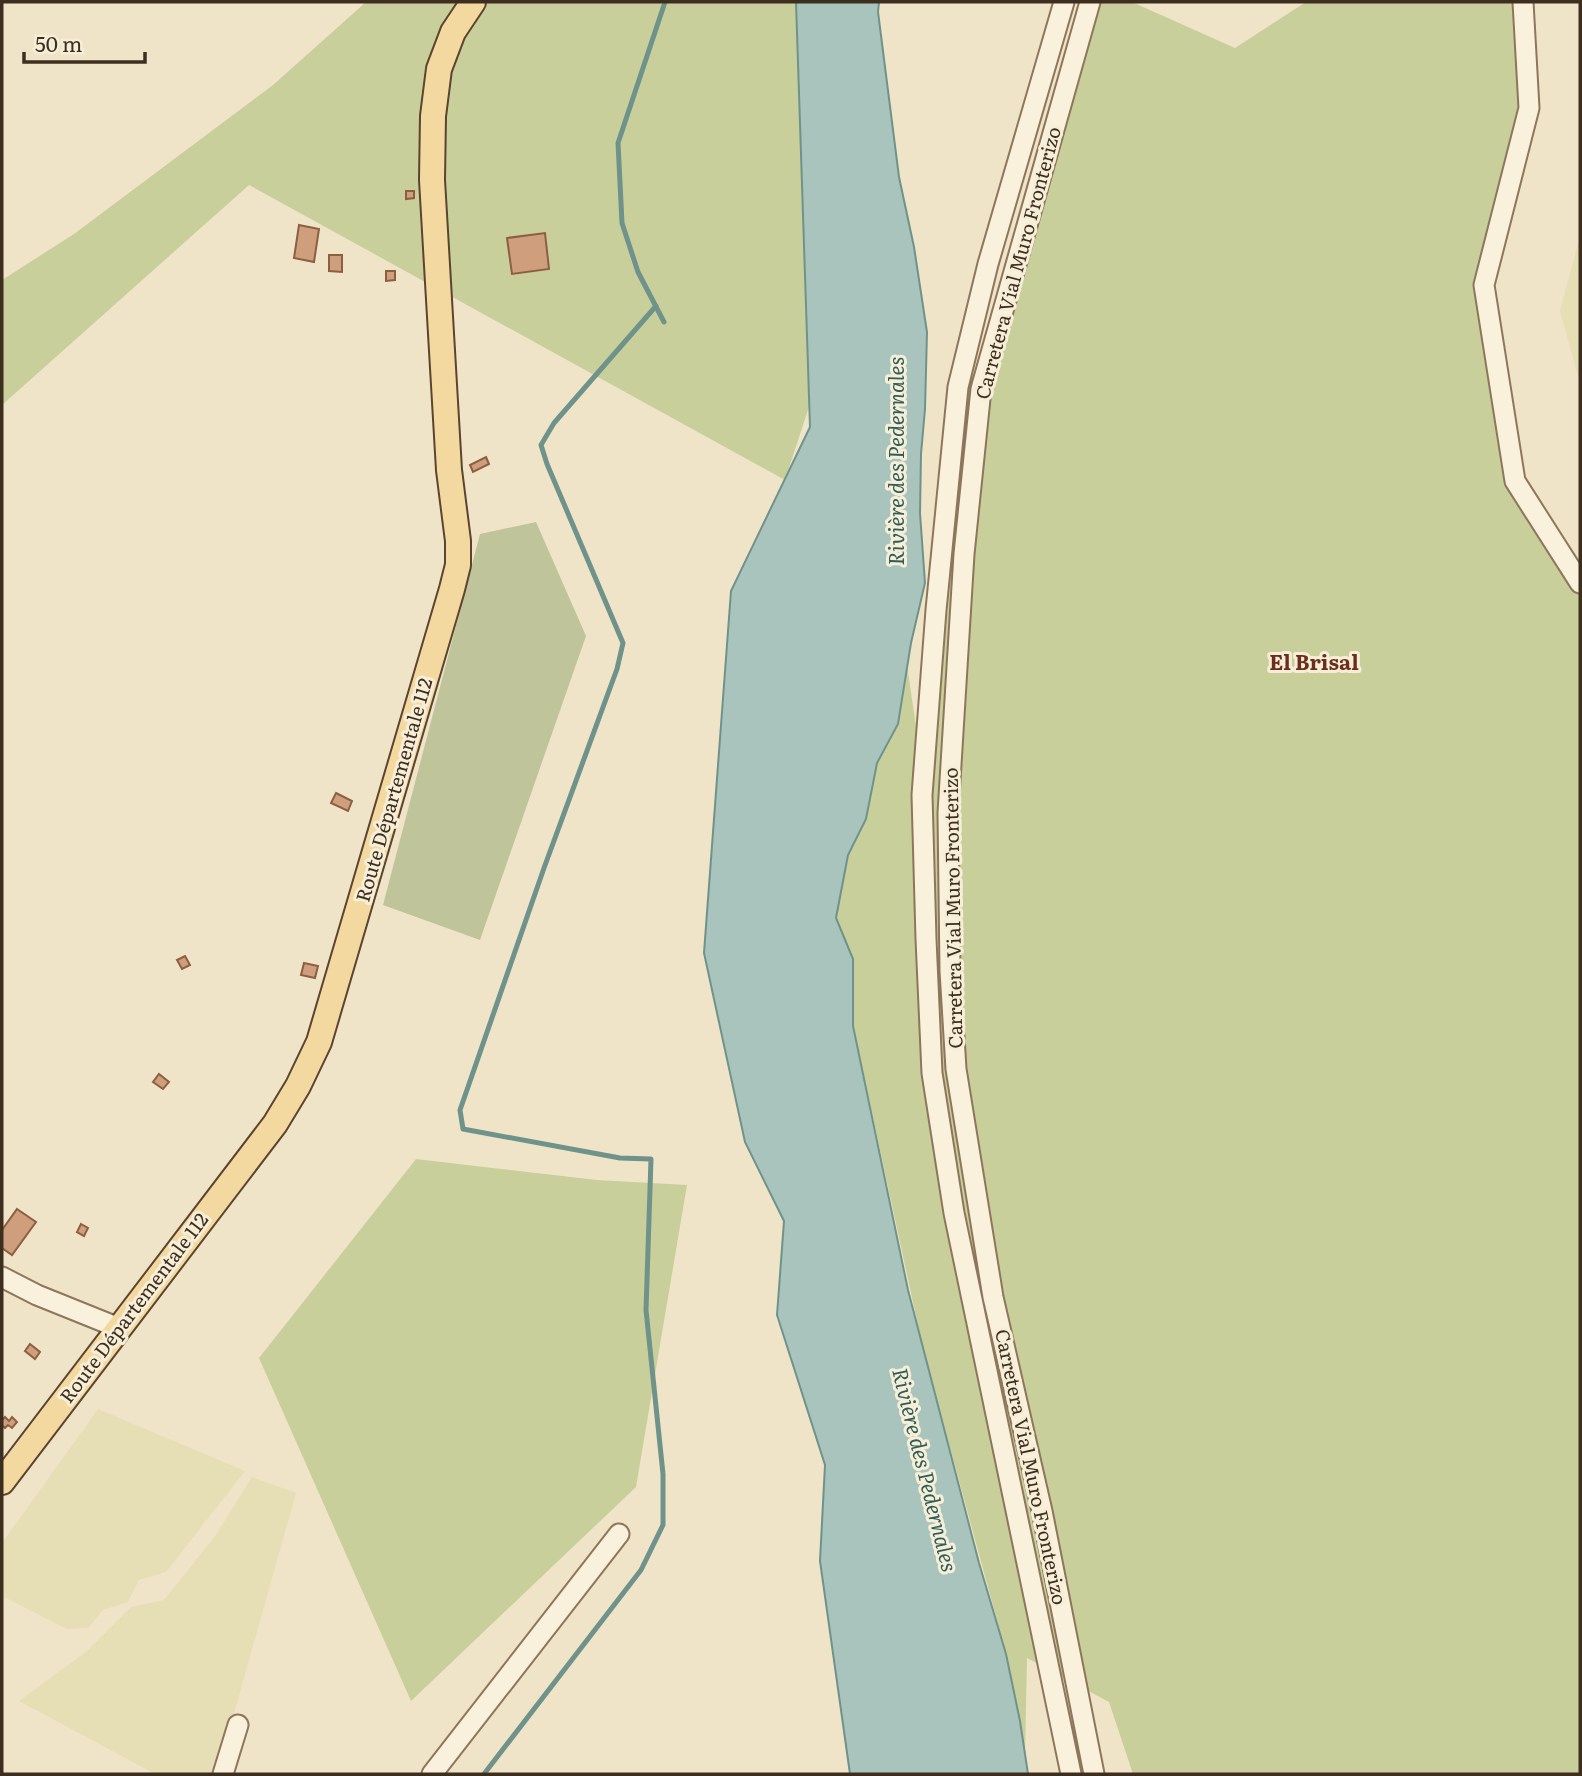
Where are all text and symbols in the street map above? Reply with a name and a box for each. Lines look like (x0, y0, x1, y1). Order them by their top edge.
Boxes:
scale bar (24, 21, 145, 65)
text: 50 m (35, 27, 82, 58)
street label: Carretera Vial Muro Fronterizo (967, 123, 1067, 402)
water label: Rivière des Pedernales (879, 356, 910, 566)
district label: El Brisal (1269, 645, 1359, 676)
street label: Route Départementale 112 (348, 674, 438, 905)
street label: Carretera Vial Muro Fronterizo (936, 767, 968, 1049)
street label: Route Départementale 112 (52, 1206, 214, 1408)
street label: Carretera Vial Muro Fronterizo (989, 1326, 1075, 1607)
water label: Rivière des Pedernales (886, 1364, 967, 1575)

